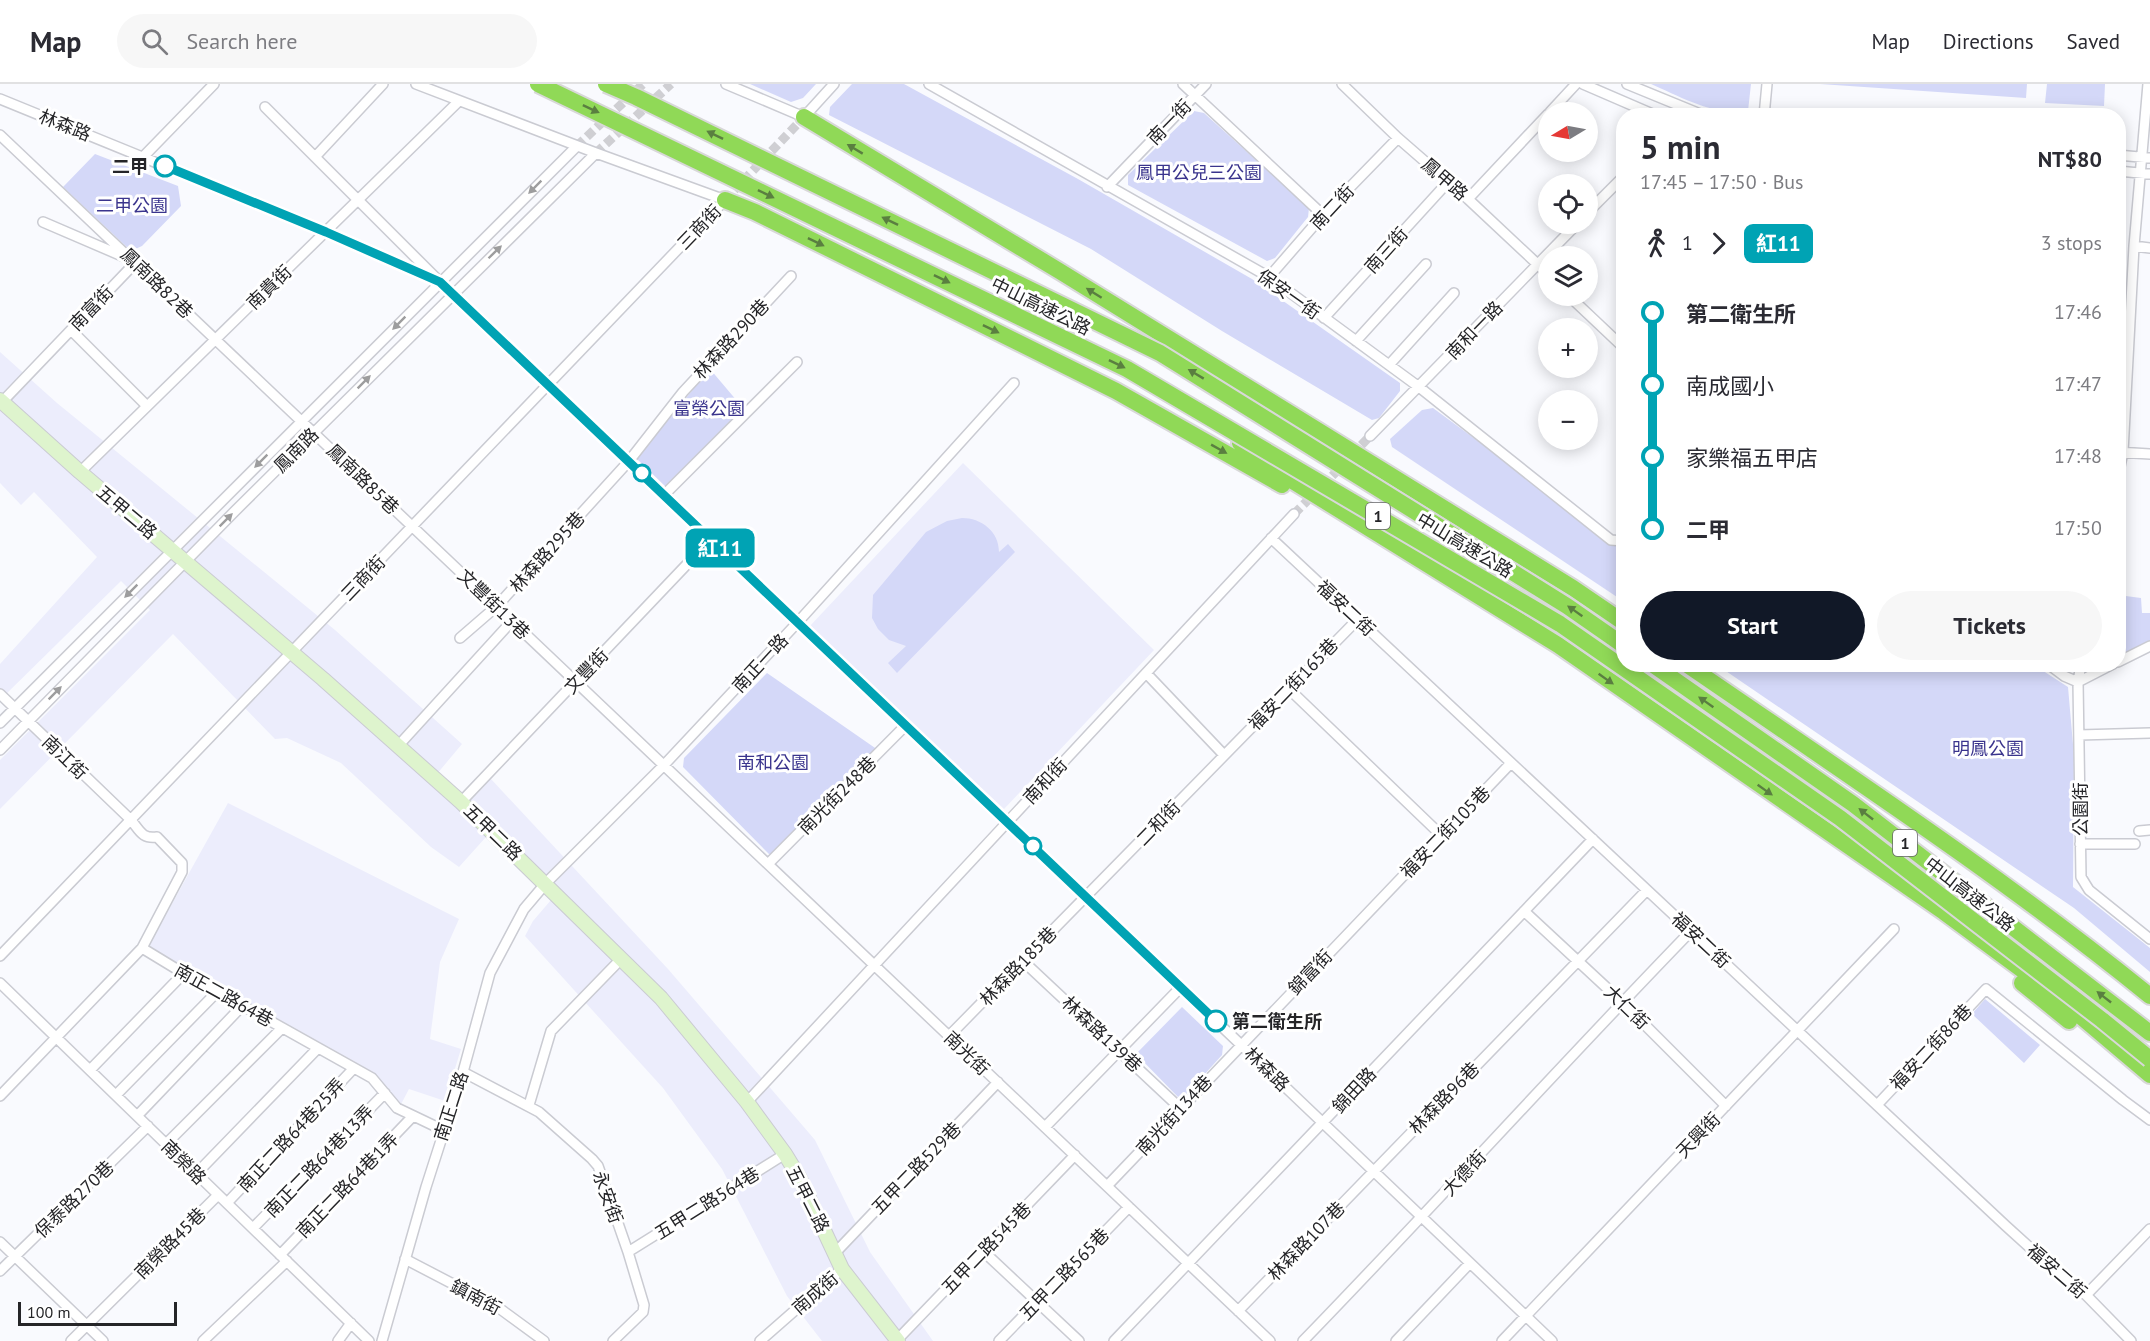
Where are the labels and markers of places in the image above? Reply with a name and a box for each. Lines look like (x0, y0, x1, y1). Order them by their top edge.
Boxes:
place label: 二甲 (112, 155, 148, 178)
marker: 二甲 (154, 155, 176, 177)
unlabelled marker (633, 464, 651, 482)
unlabelled marker (1024, 837, 1042, 855)
marker: 第二衛生所 (1205, 1010, 1227, 1032)
place label: 第二衛生所 (1232, 1010, 1322, 1033)

